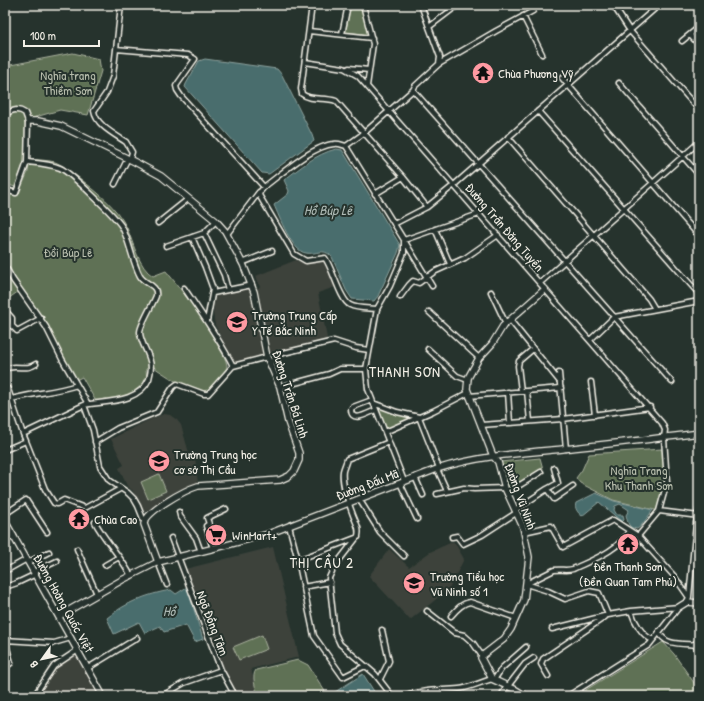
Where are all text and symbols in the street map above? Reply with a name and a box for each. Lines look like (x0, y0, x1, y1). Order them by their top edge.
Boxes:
scale bar (24, 22, 99, 48)
text: 100 m (30, 27, 56, 44)
temple icon: Chùa Phương Vỹ (470, 60, 496, 86)
place label: Chùa Phương Vỹ (498, 64, 574, 82)
park label: Nghĩa trang Thiềm Sơn (40, 66, 96, 99)
street label: Đường Trần Đăng Tuyển (461, 179, 549, 275)
water label: Hồ Búp Lê (304, 200, 353, 220)
park label: Đồi Búp Lê (44, 243, 92, 261)
place label: Trường Trung Cấp Y Tế Bắc Ninh (252, 306, 337, 339)
school or university icon: Trường Trung Cấp Y Tế Bắc Ninh (224, 309, 250, 335)
street label: Đường Trần Bá Linh (268, 348, 314, 441)
district label: THANH SƠN (369, 361, 441, 382)
place label: Trường Trung học cơ sở Thị Cầu (174, 445, 257, 478)
school or university icon: Trường Trung học cơ sở Thị Cầu (146, 448, 172, 474)
street label: Đường Vũ Ninh (501, 461, 541, 532)
park label: Nghĩa Trang Khu Thanh Sơn (605, 461, 673, 494)
street label: Đường Đấu Mã (333, 464, 401, 504)
temple icon: Chùa Cao (66, 506, 92, 532)
place label: Chùa Cao (94, 510, 137, 528)
supermarket icon: WinMart+ (203, 522, 229, 548)
place label: WinMart+ (232, 526, 277, 544)
temple icon: Đền Thanh Sơn (Đền Quan Tam Phủ) (615, 531, 641, 557)
street label: Đường Hoàng Quốc Việt (29, 550, 99, 656)
district label: THỊ CẦU 2 (290, 552, 354, 573)
place label: Đền Thanh Sơn (Đền Quan Tam Phủ) (579, 557, 677, 590)
place label: Trường Tiểu học Vũ Ninh số 1 (430, 567, 504, 600)
school or university icon: Trường Tiểu học Vũ Ninh số 1 (401, 570, 427, 596)
street label: Ngõ Đồng Tâm (192, 588, 234, 658)
water label: Hồ (163, 601, 177, 620)
north arrow (22, 639, 62, 679)
text: B (26, 658, 41, 671)

